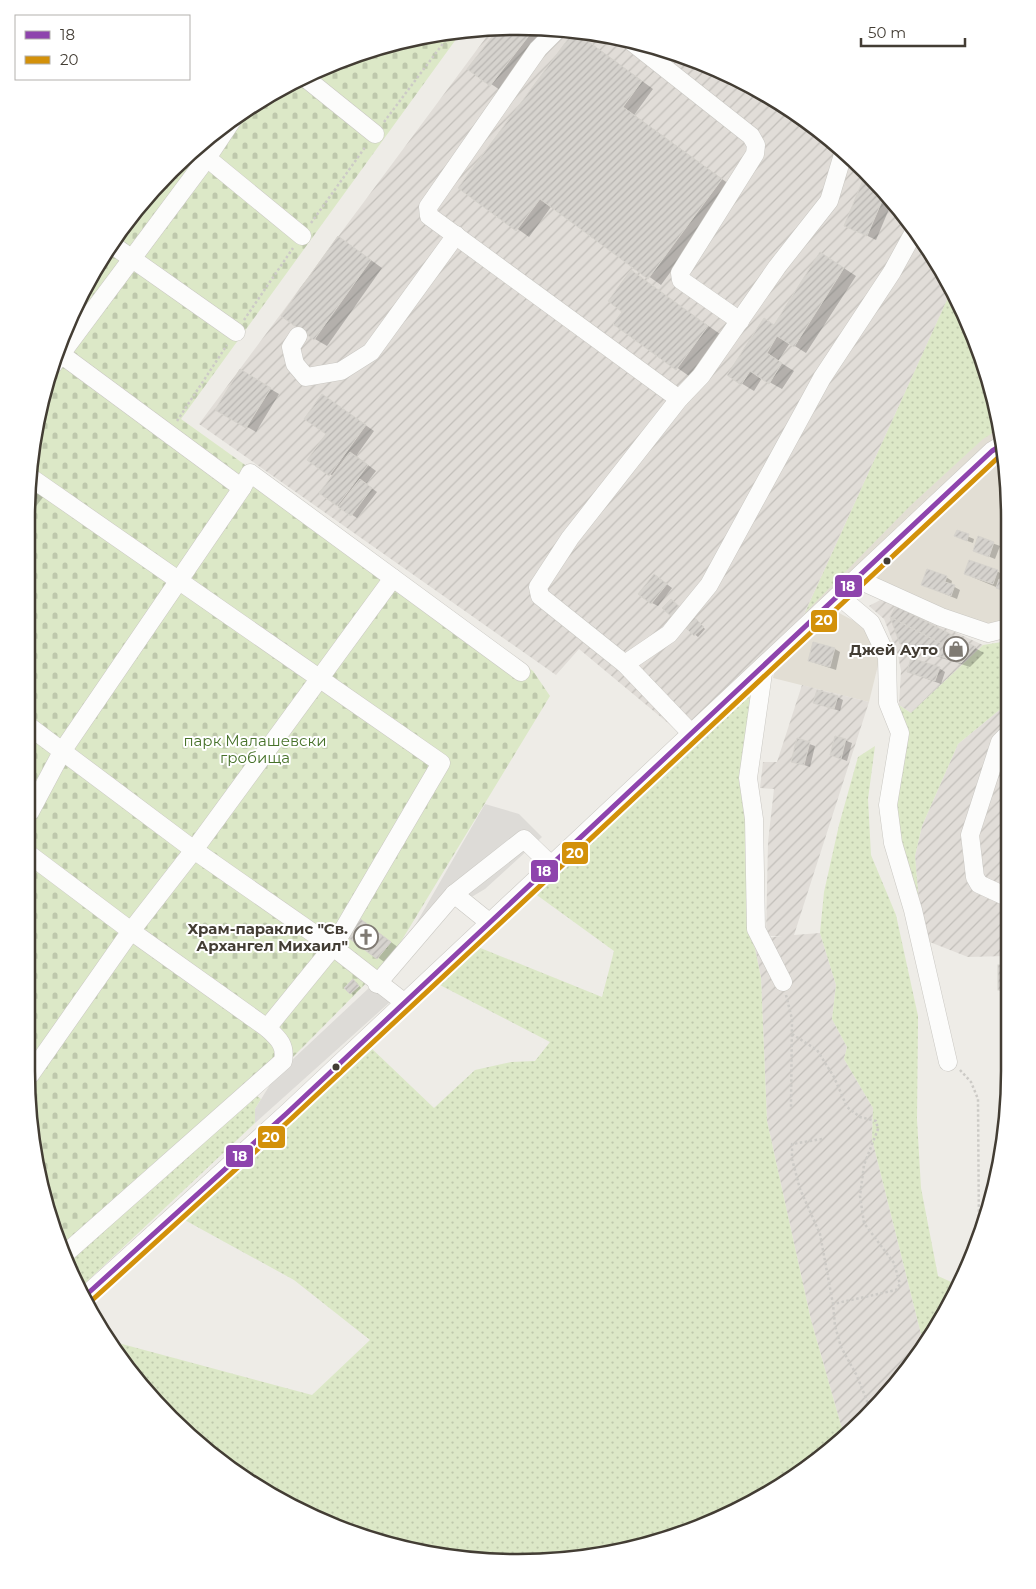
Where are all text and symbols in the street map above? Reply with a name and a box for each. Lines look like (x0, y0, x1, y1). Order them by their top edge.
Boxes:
legend (15, 15, 190, 80)
scale bar (861, 15, 965, 47)
text: 50 m (868, 23, 906, 42)
text: 18 (60, 25, 75, 44)
text: 20 (60, 50, 78, 69)
unlabelled marker (882, 556, 892, 566)
line badge: 18 (834, 574, 863, 598)
text: 18 (841, 577, 855, 595)
line badge: 20 (810, 609, 838, 633)
text: 20 (815, 611, 833, 629)
shop icon: Джей Ауто (943, 636, 969, 662)
place label: Джей Ауто (849, 640, 938, 659)
park label: парк Малашевски гробища (184, 731, 327, 767)
line badge: 20 (561, 841, 589, 865)
text: 20 (566, 844, 584, 862)
line badge: 18 (530, 859, 559, 883)
text: 18 (537, 862, 551, 880)
place label: Храм-параклис "Св. Архангел Михаил" (187, 919, 348, 955)
church icon: Храм-параклис "Св. Архангел Михаил" (353, 924, 379, 950)
unlabelled marker (331, 1062, 341, 1072)
line badge: 20 (257, 1125, 286, 1149)
text: 20 (262, 1128, 280, 1146)
line badge: 18 (225, 1144, 254, 1168)
text: 18 (233, 1147, 247, 1165)

